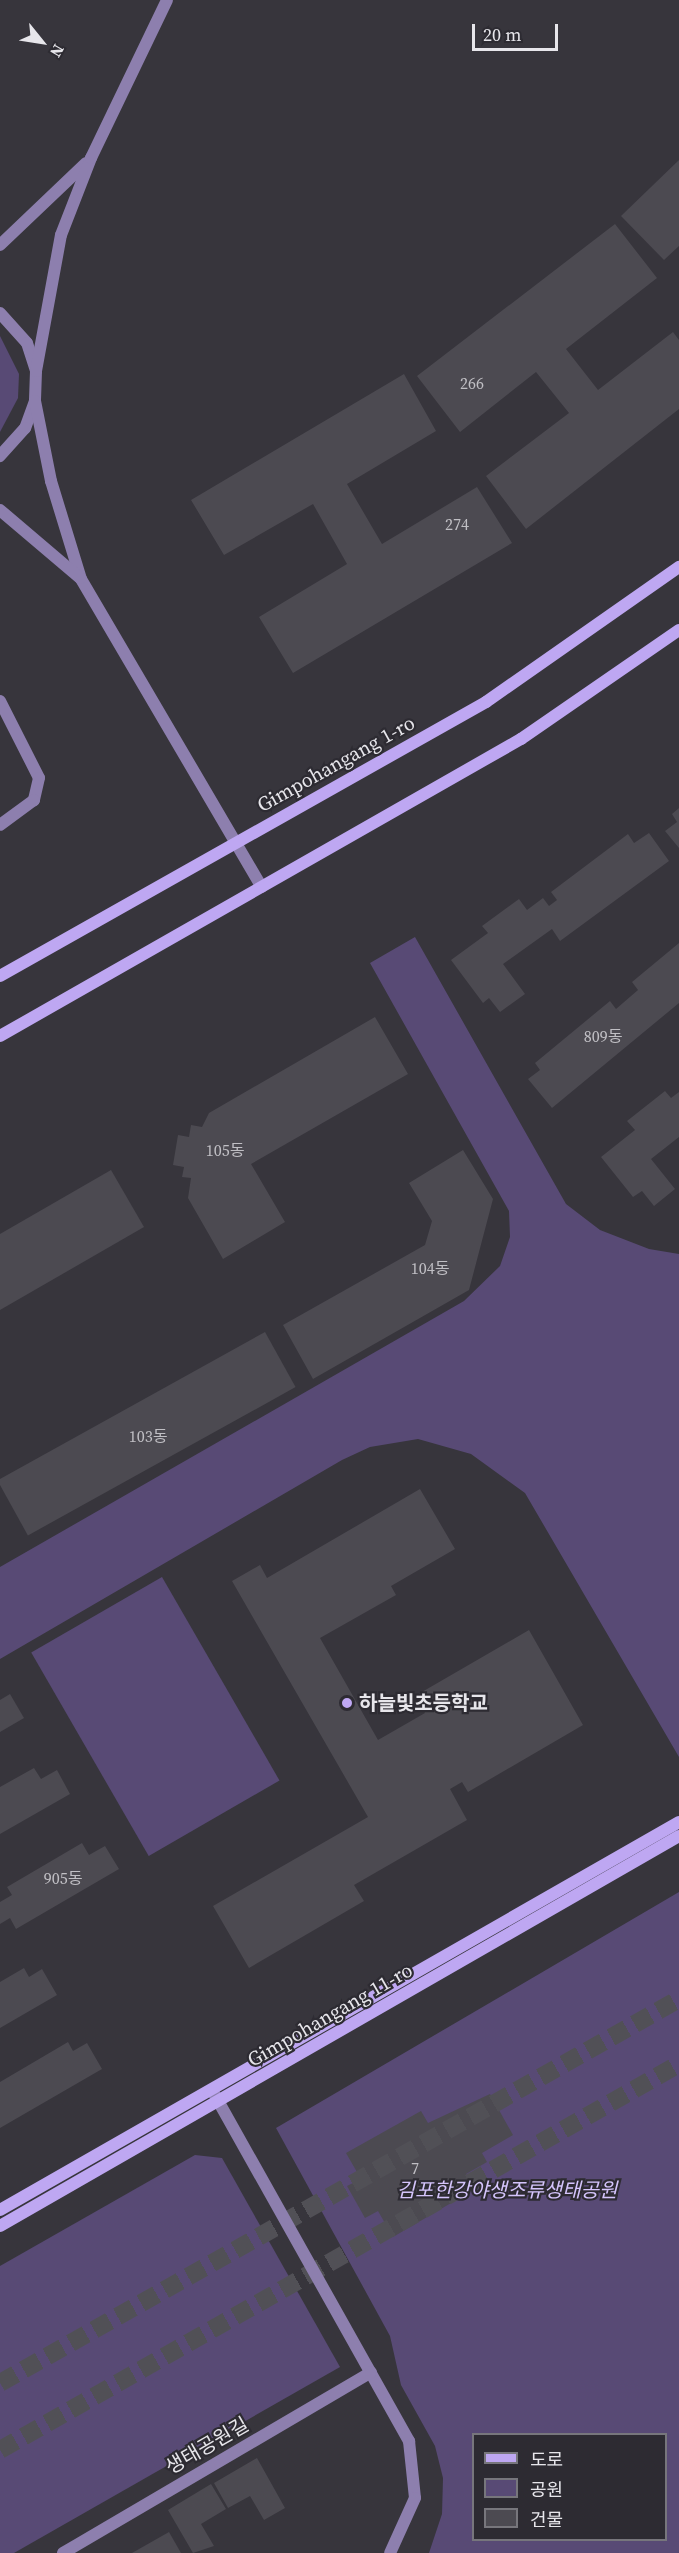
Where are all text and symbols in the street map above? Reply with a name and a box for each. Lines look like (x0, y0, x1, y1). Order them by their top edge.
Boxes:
north arrow (12, 12, 72, 72)
scale bar (475, 12, 560, 50)
text: 20 m (483, 22, 521, 47)
text: N (45, 40, 70, 62)
house number: 266 (460, 373, 484, 393)
house number: 274 (445, 514, 469, 534)
street label: Gimpohangang 1-ro (253, 711, 419, 817)
house number: 809동 (584, 1026, 622, 1046)
house number: 105동 (206, 1140, 244, 1160)
house number: 104동 (411, 1258, 449, 1278)
house number: 103동 (129, 1426, 167, 1446)
place label: 하늘빛초등학교 (359, 1691, 488, 1715)
marker: 하늘빛초등학교 (340, 1696, 354, 1710)
house number: 905동 (44, 1868, 82, 1888)
street label: Gimpohangang 11-ro (243, 1958, 417, 2072)
house number: 7 (411, 2158, 419, 2178)
park label: 김포한강야생조류생태공원 (397, 2178, 617, 2202)
street label: 생태공원길 (161, 2413, 253, 2479)
legend (472, 2433, 667, 2541)
text: 도로 (530, 2447, 563, 2472)
text: 공원 (530, 2477, 563, 2502)
text: 건물 (530, 2507, 563, 2532)

